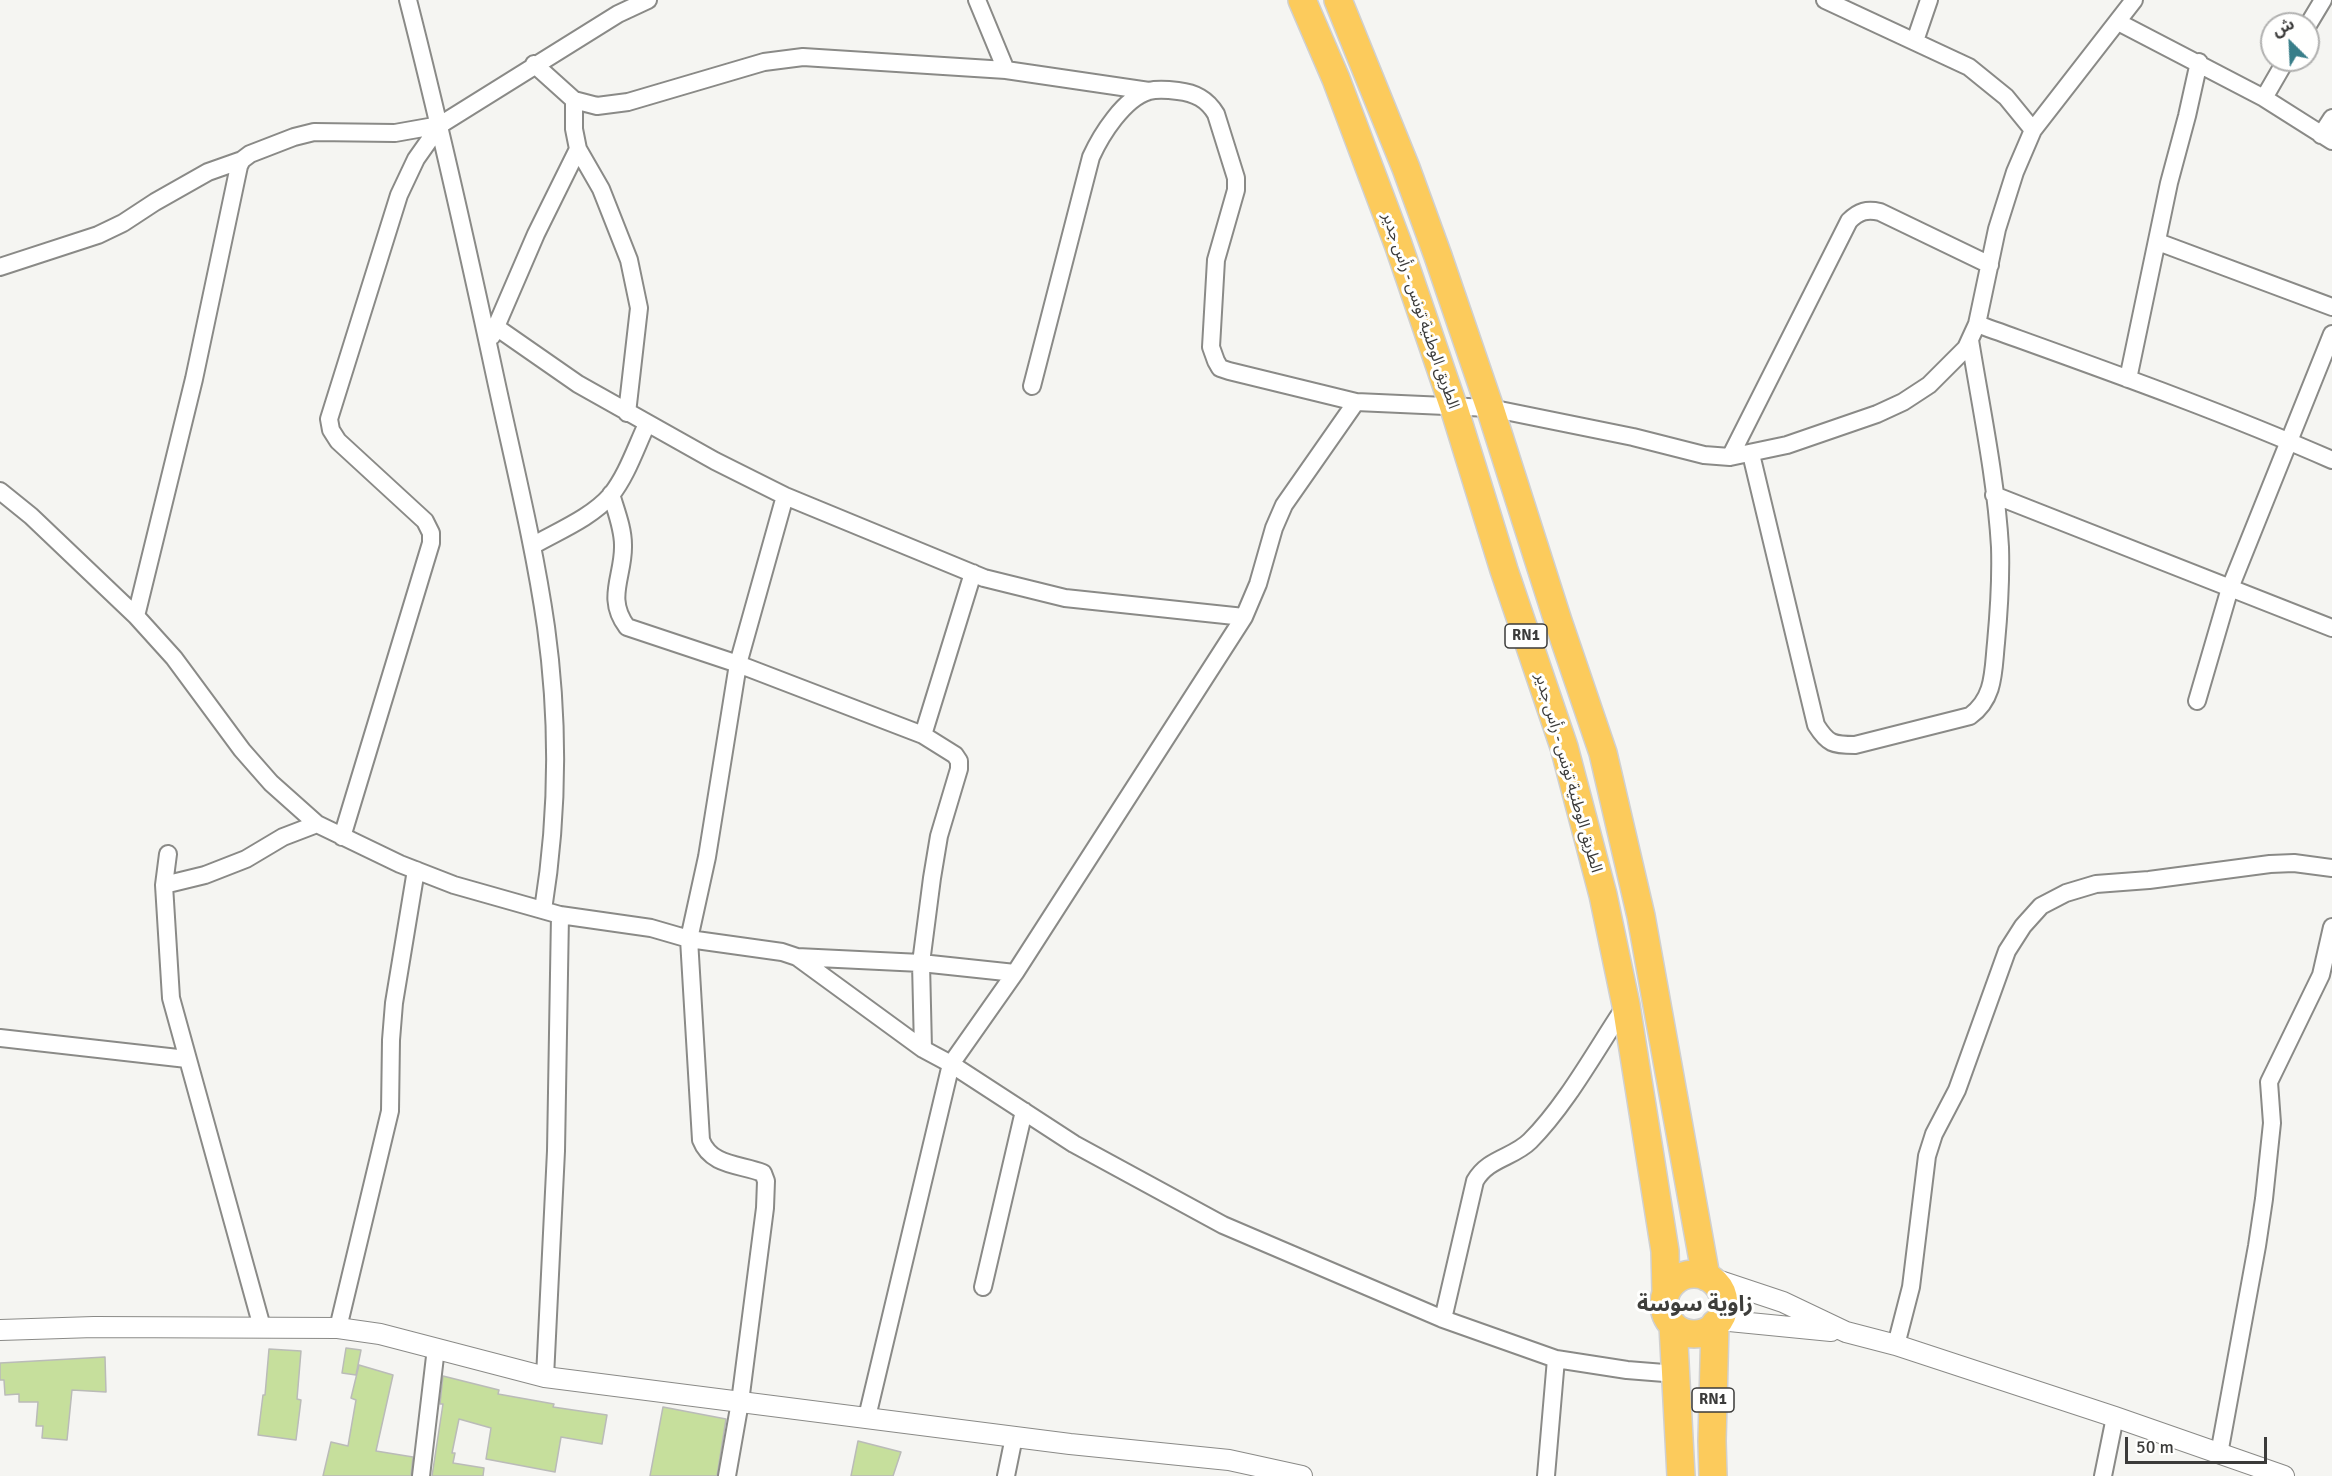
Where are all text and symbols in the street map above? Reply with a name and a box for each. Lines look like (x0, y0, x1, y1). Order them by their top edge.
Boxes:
north arrow (2260, 12, 2320, 72)
text: ش (2269, 14, 2298, 41)
street label: الطريق الوطنية تونس - رأس جدير (1377, 210, 1463, 412)
road number: RN1 (1505, 624, 1547, 648)
street label: الطريق الوطنية تونس - رأس جدير (1530, 671, 1606, 875)
district label: زاوية سوسة (1637, 1292, 1753, 1318)
road number: RN1 (1692, 1388, 1734, 1412)
scale bar (2128, 1425, 2270, 1463)
text: 50 m (2136, 1436, 2174, 1458)

